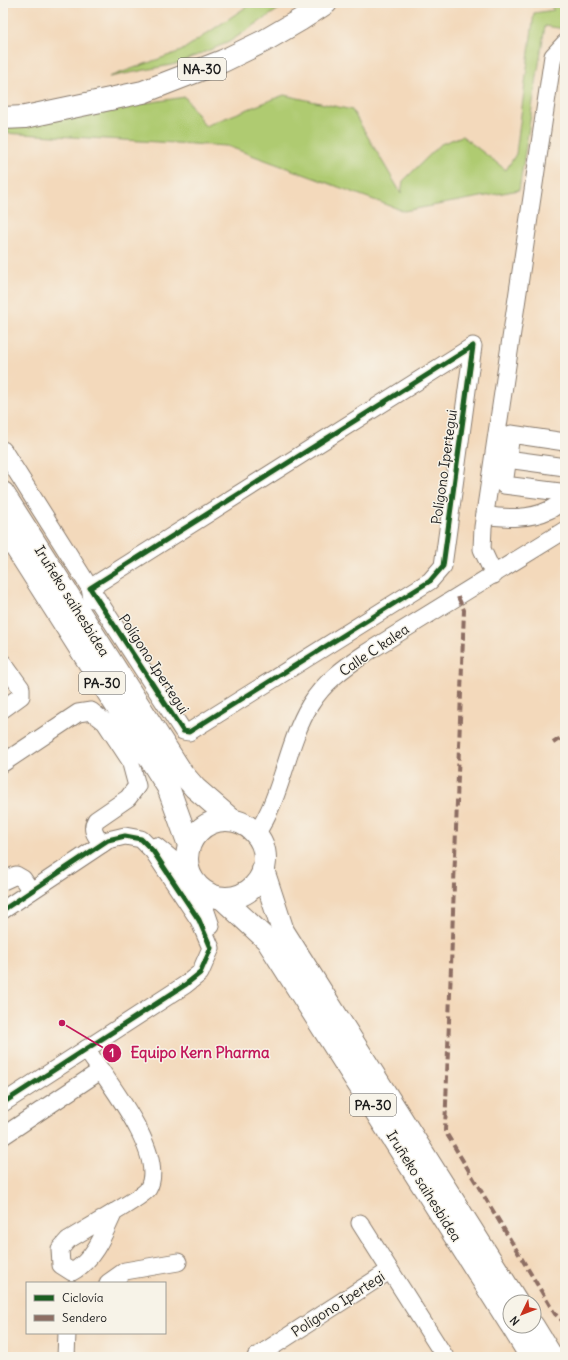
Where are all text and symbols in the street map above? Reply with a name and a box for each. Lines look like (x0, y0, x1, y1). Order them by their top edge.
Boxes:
road number: NA-30 (178, 58, 226, 80)
street label: Polígono Ipertegui (427, 408, 461, 526)
street label: Iruñeko saihesbidea (30, 542, 114, 660)
street label: Polígono Ipertegui (115, 611, 193, 717)
street label: Calle C kalea (336, 620, 412, 680)
road number: PA-30 (79, 672, 125, 694)
callout: Equipo Kern Pharma (102, 1039, 277, 1066)
text: Equipo Kern Pharma (131, 1043, 270, 1063)
text: 1 (110, 1045, 114, 1060)
road number: PA-30 (350, 1094, 396, 1116)
street label: Iruñeko saihesbidea (382, 1127, 466, 1245)
street label: Polígono Ipertegi (288, 1267, 388, 1341)
legend (26, 1282, 166, 1334)
text: Ciclovía (62, 1290, 104, 1305)
north arrow (502, 1294, 542, 1334)
text: Sendero (62, 1310, 107, 1325)
text: N (507, 1313, 522, 1328)

